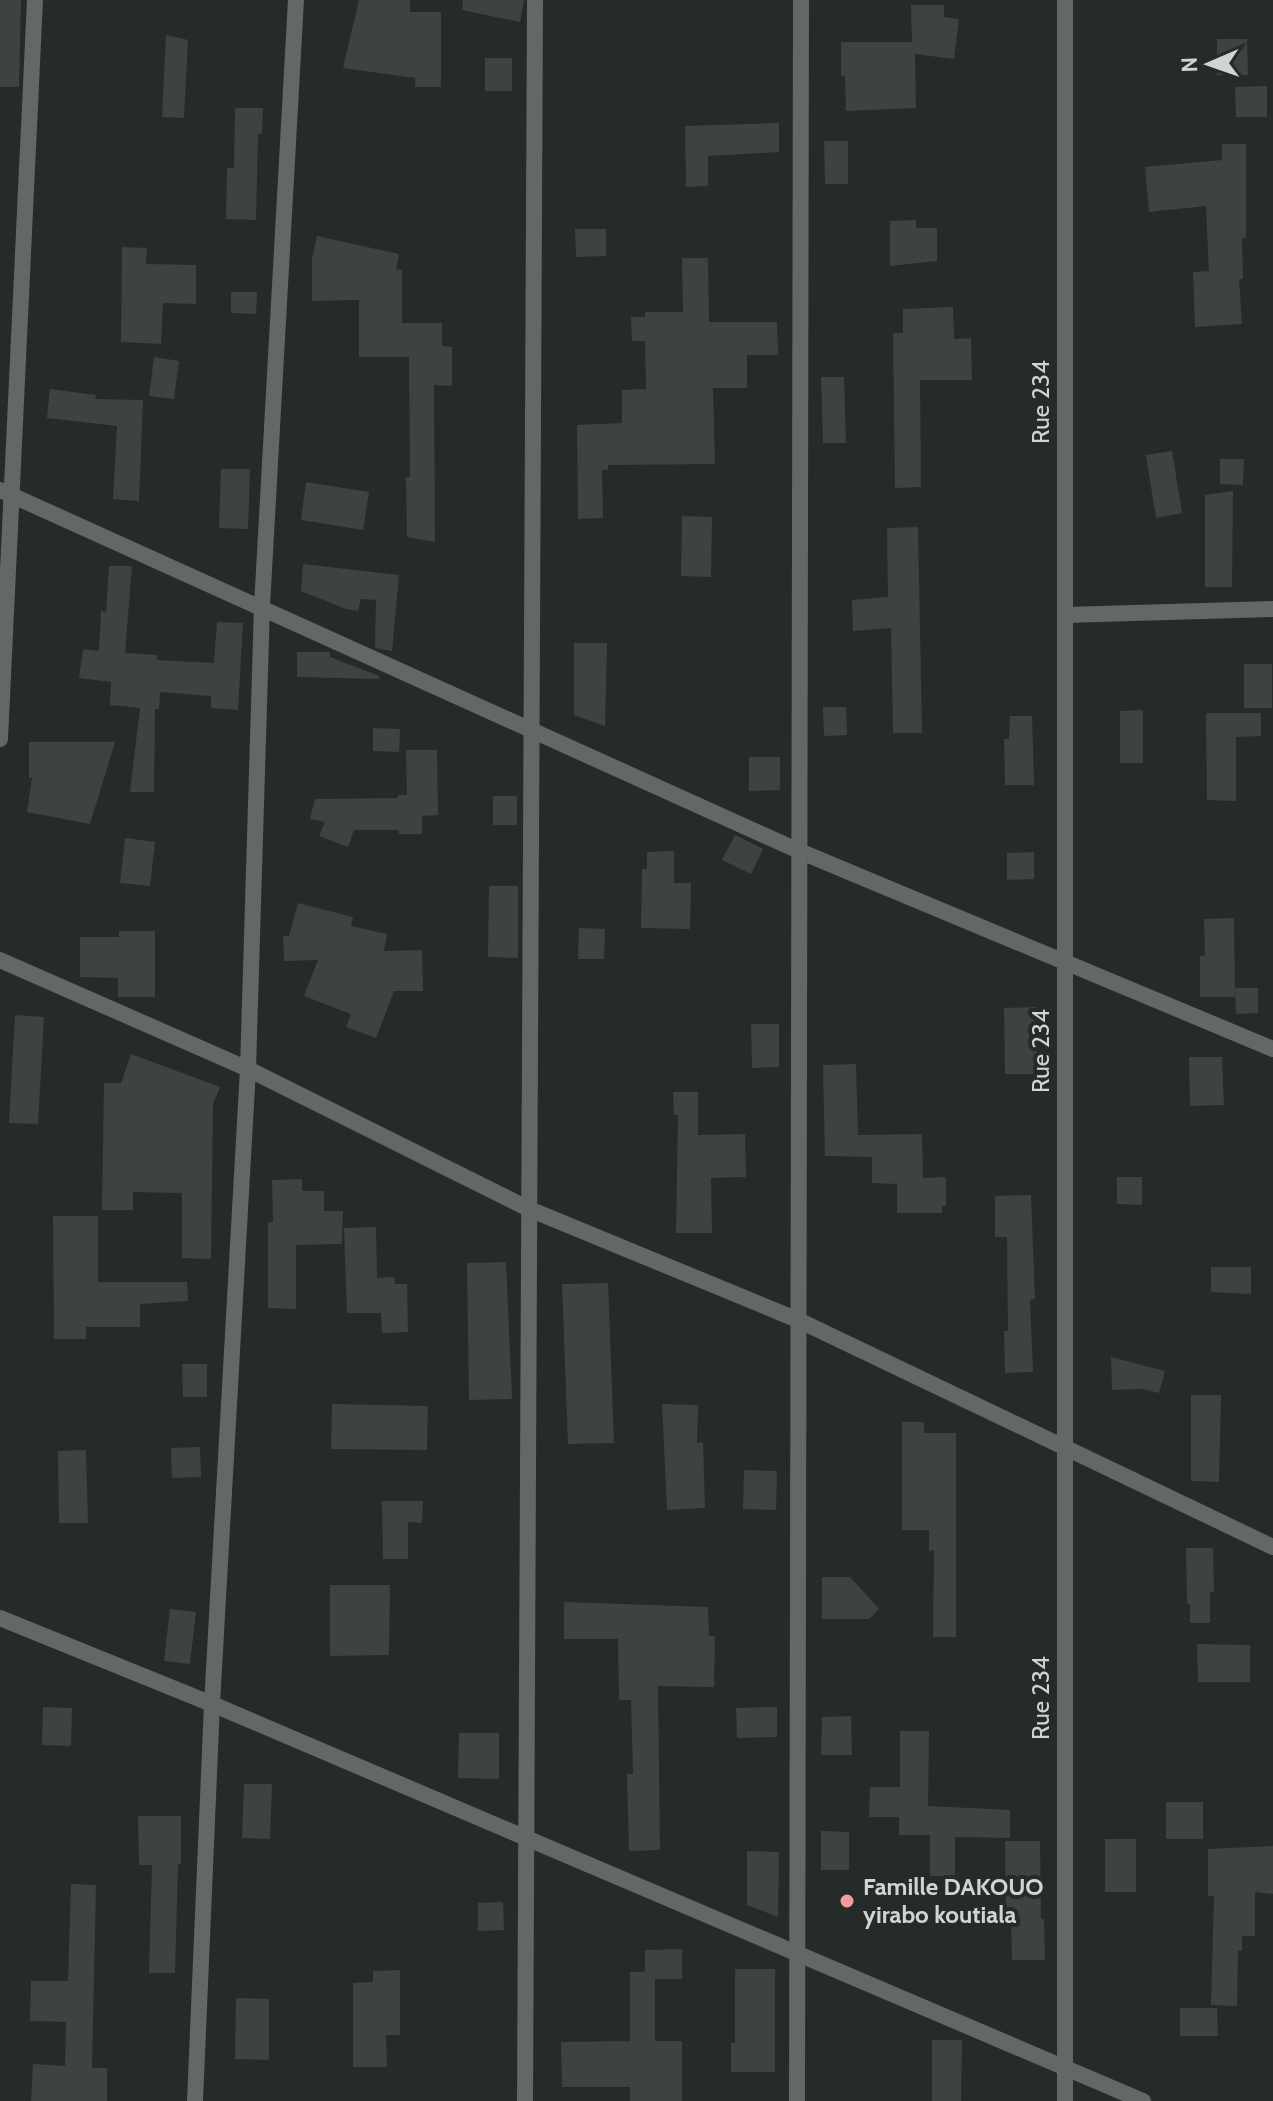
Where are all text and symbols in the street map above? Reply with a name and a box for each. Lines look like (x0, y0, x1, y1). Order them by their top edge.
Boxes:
north arrow (1169, 24, 1249, 104)
text: N (1176, 56, 1203, 73)
street label: Rue 234 (1026, 360, 1055, 444)
street label: Rue 234 (1026, 1009, 1055, 1093)
street label: Rue 234 (1026, 1656, 1055, 1740)
place label: Famille DAKOUO yirabo koutiala (863, 1872, 1044, 1929)
marker: Famille DAKOUO yirabo koutiala (838, 1892, 856, 1910)

